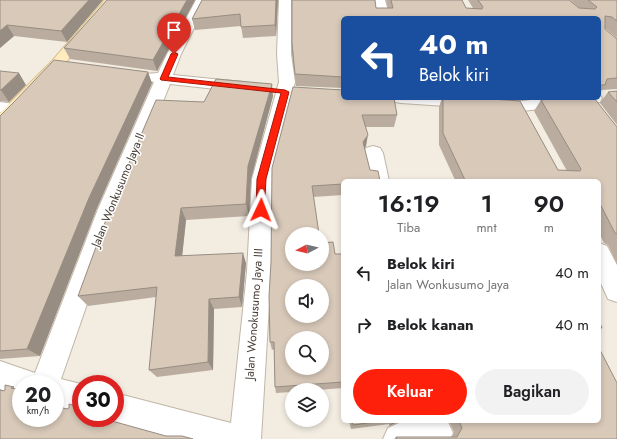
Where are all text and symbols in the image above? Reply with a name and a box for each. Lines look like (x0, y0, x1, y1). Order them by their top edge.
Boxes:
pin (157, 13, 191, 54)
icon: arrive (163, 19, 185, 41)
text: 40 m (419, 24, 488, 65)
icon: left (353, 32, 405, 84)
text: Belok kiri (419, 62, 489, 88)
street label: Jalan Wonkusumo Jaya II (86, 130, 149, 252)
text: 16:19 (378, 186, 440, 221)
text: 1 (481, 186, 492, 221)
text: 90 (533, 186, 564, 221)
position arrow (240, 189, 282, 231)
text: Tiba (397, 218, 420, 237)
text: mnt (476, 218, 497, 237)
text: m (544, 218, 554, 237)
north arrow (285, 227, 329, 271)
map controls (285, 227, 329, 427)
street label: Jalan Wonokusumo Jaya III (240, 248, 268, 382)
text: Belok kiri (387, 253, 455, 275)
icon: left (353, 262, 375, 284)
text: 40 m (555, 262, 589, 284)
text: Jalan Wonkusumo Jaya (387, 275, 509, 294)
button: sound (285, 279, 329, 323)
icon: right (353, 314, 375, 336)
text: Belok kanan (387, 314, 474, 336)
text: 40 m (555, 314, 589, 336)
button: search (285, 331, 329, 375)
button: Keluar (353, 369, 467, 415)
button: Bagikan (475, 369, 589, 415)
speed limit sign: 30 (72, 375, 124, 427)
text: 20 (25, 381, 51, 410)
button: layers (285, 383, 329, 427)
text: km/h (27, 403, 49, 418)

